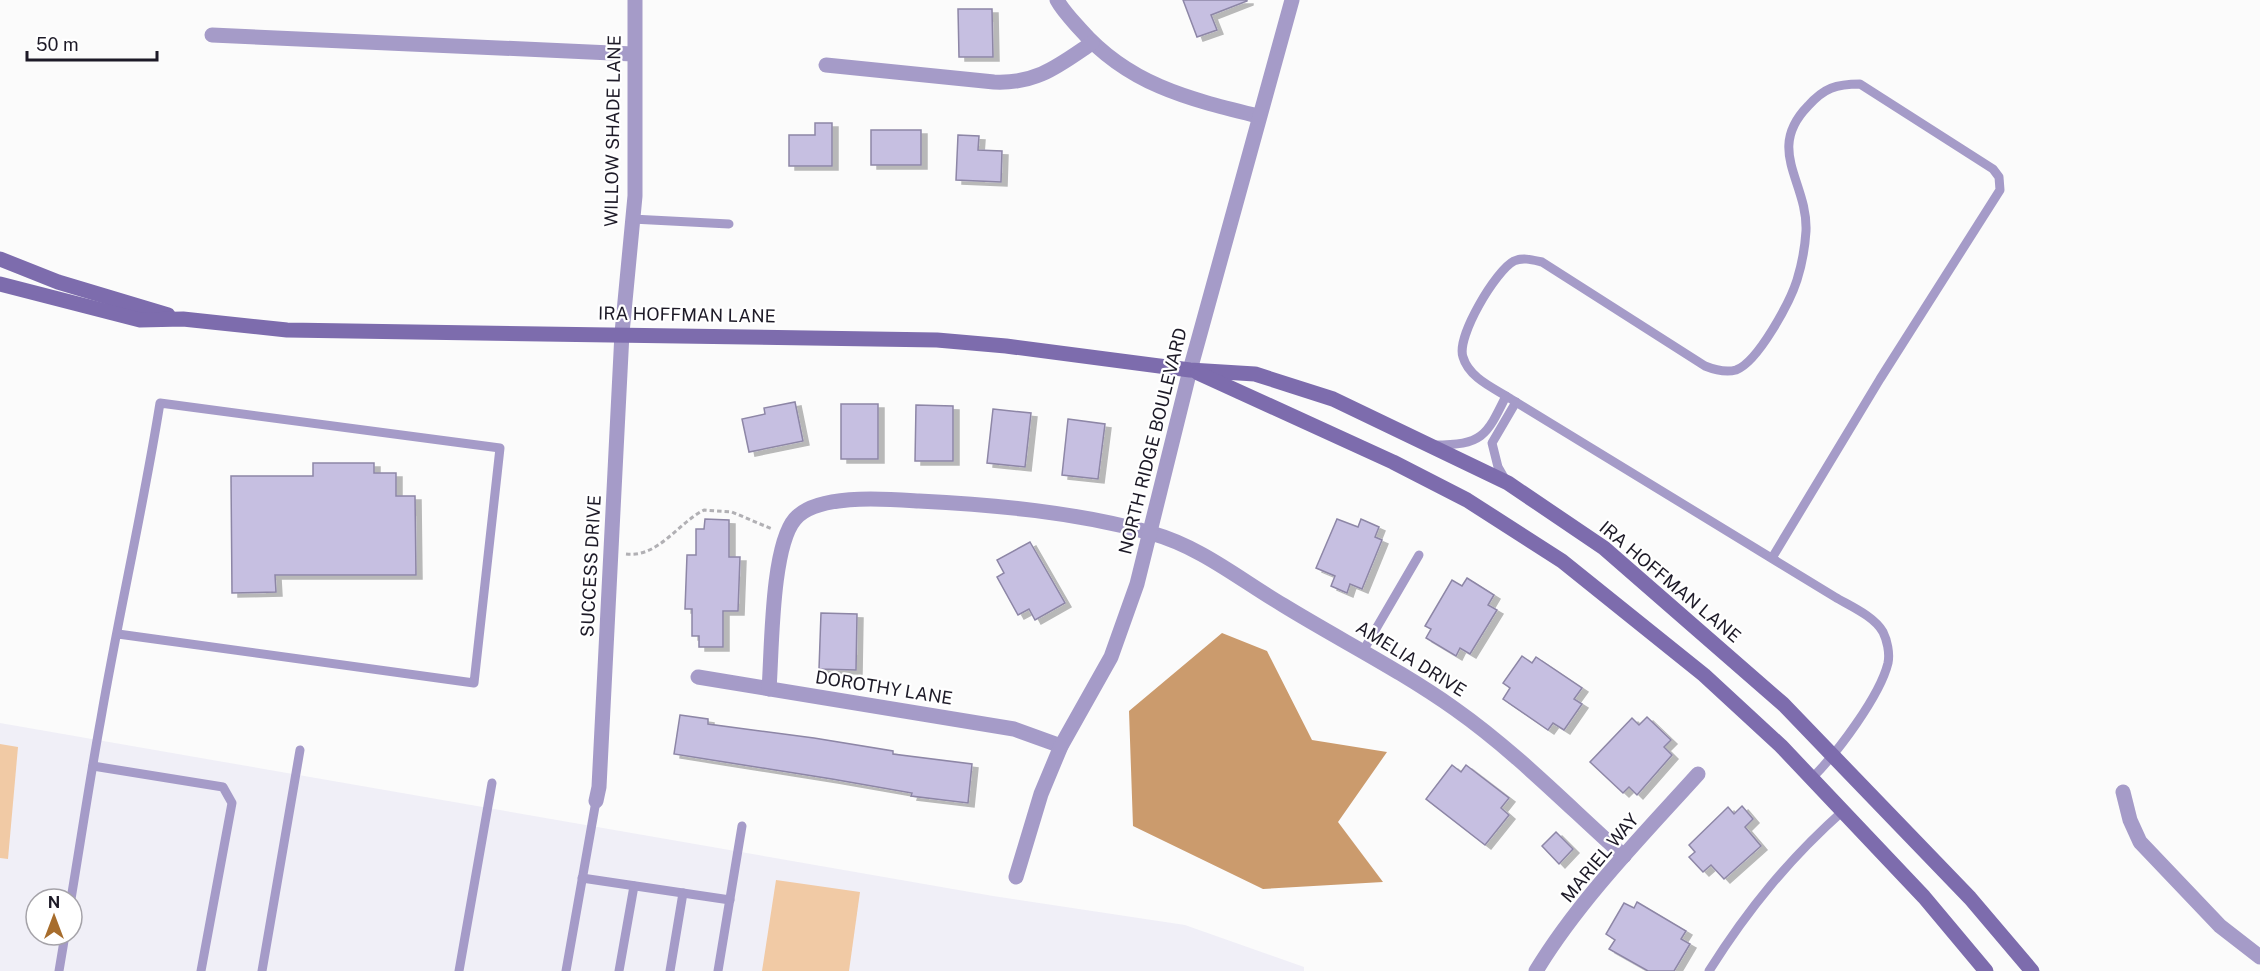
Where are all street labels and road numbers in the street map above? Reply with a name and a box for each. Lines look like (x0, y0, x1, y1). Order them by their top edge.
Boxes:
street label: WILLOW SHADE LANE (600, 35, 625, 227)
street label: IRA HOFFMAN LANE (598, 302, 776, 327)
street label: NORTH RIDGE BOULEVARD (1114, 325, 1191, 556)
street label: SUCCESS DRIVE (576, 494, 605, 638)
street label: IRA HOFFMAN LANE (1595, 516, 1745, 647)
street label: AMELIA DRIVE (1352, 616, 1470, 701)
street label: DOROTHY LANE (814, 666, 954, 709)
street label: MARIEL WAY (1557, 809, 1643, 906)

